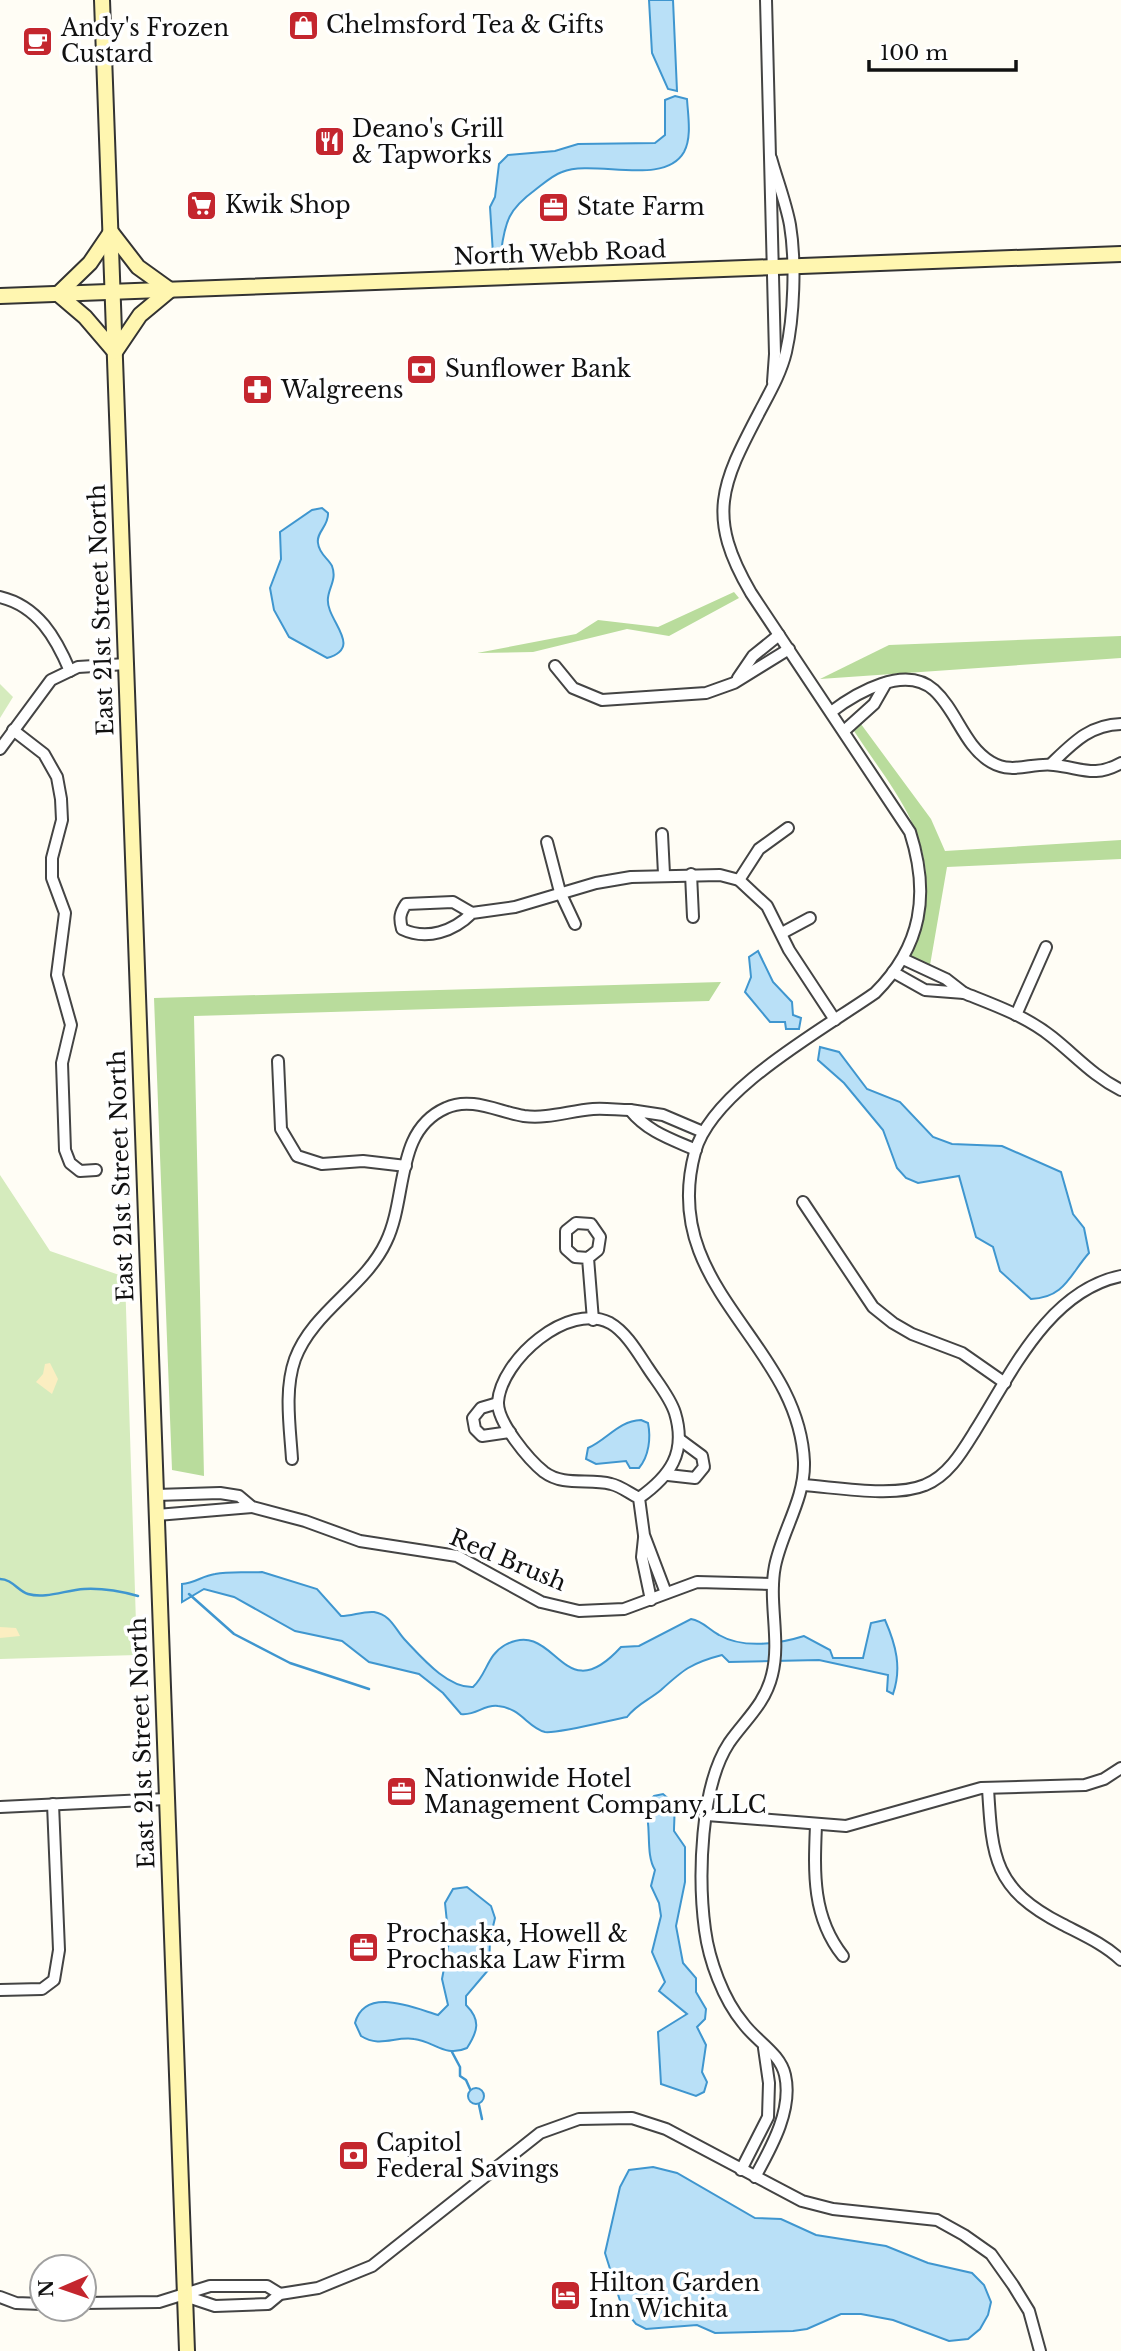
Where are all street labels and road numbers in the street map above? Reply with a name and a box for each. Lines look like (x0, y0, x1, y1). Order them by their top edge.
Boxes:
street label: North Webb Road (453, 235, 667, 271)
street label: East 21st Street North (83, 484, 119, 736)
street label: East 21st Street North (103, 1050, 139, 1302)
street label: Red Brush (446, 1523, 570, 1597)
street label: East 21st Street North (124, 1617, 160, 1869)

